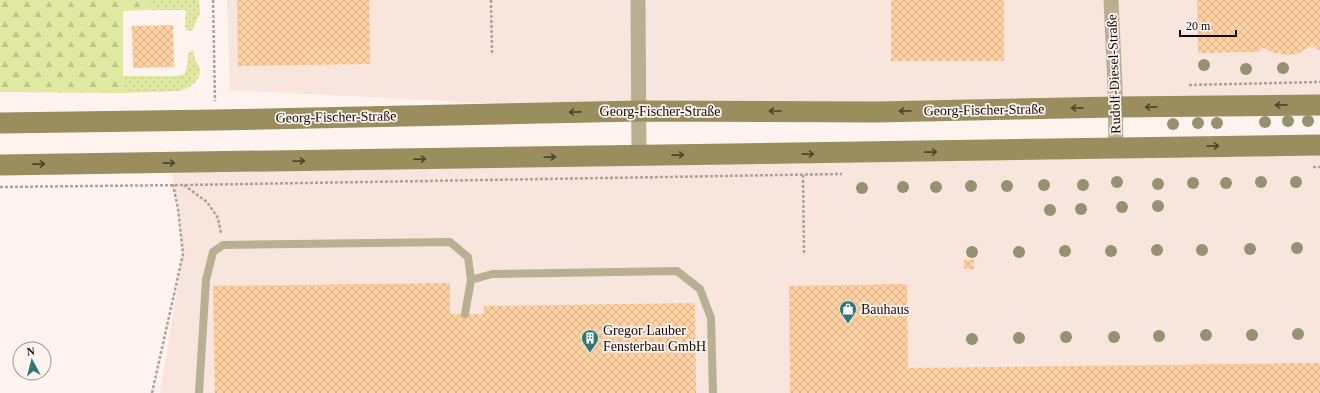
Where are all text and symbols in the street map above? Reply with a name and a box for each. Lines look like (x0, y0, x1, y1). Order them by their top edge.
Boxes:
scale bar (1180, 12, 1236, 38)
street label: Rudolf-Diesel-Straße (1104, 14, 1124, 134)
text: 20 m (1186, 19, 1211, 33)
street label: Georg-Fischer-Straße (923, 101, 1045, 119)
one-way arrow (1275, 101, 1288, 109)
one-way arrow (1145, 103, 1158, 110)
street label: Georg-Fischer-Straße (600, 104, 720, 119)
one-way arrow (1071, 104, 1084, 112)
one-way arrow (769, 107, 782, 115)
street label: Georg-Fischer-Straße (275, 108, 397, 126)
one-way arrow (569, 108, 582, 116)
one-way arrow (899, 108, 912, 115)
one-way arrow (1206, 142, 1219, 150)
one-way arrow (924, 148, 937, 156)
one-way arrow (801, 150, 814, 158)
one-way arrow (671, 151, 684, 159)
one-way arrow (543, 153, 556, 161)
one-way arrow (413, 155, 426, 163)
one-way arrow (292, 157, 305, 165)
one-way arrow (162, 159, 175, 167)
one-way arrow (32, 160, 45, 168)
shop icon: Bauhaus (838, 299, 858, 324)
place label: Bauhaus (861, 302, 909, 317)
place label: Gregor Lauber Fensterbau GmbH (603, 323, 706, 354)
building icon: Gregor Lauber Fensterbau GmbH (580, 328, 600, 353)
north arrow (12, 341, 52, 381)
text: N (26, 345, 36, 358)

